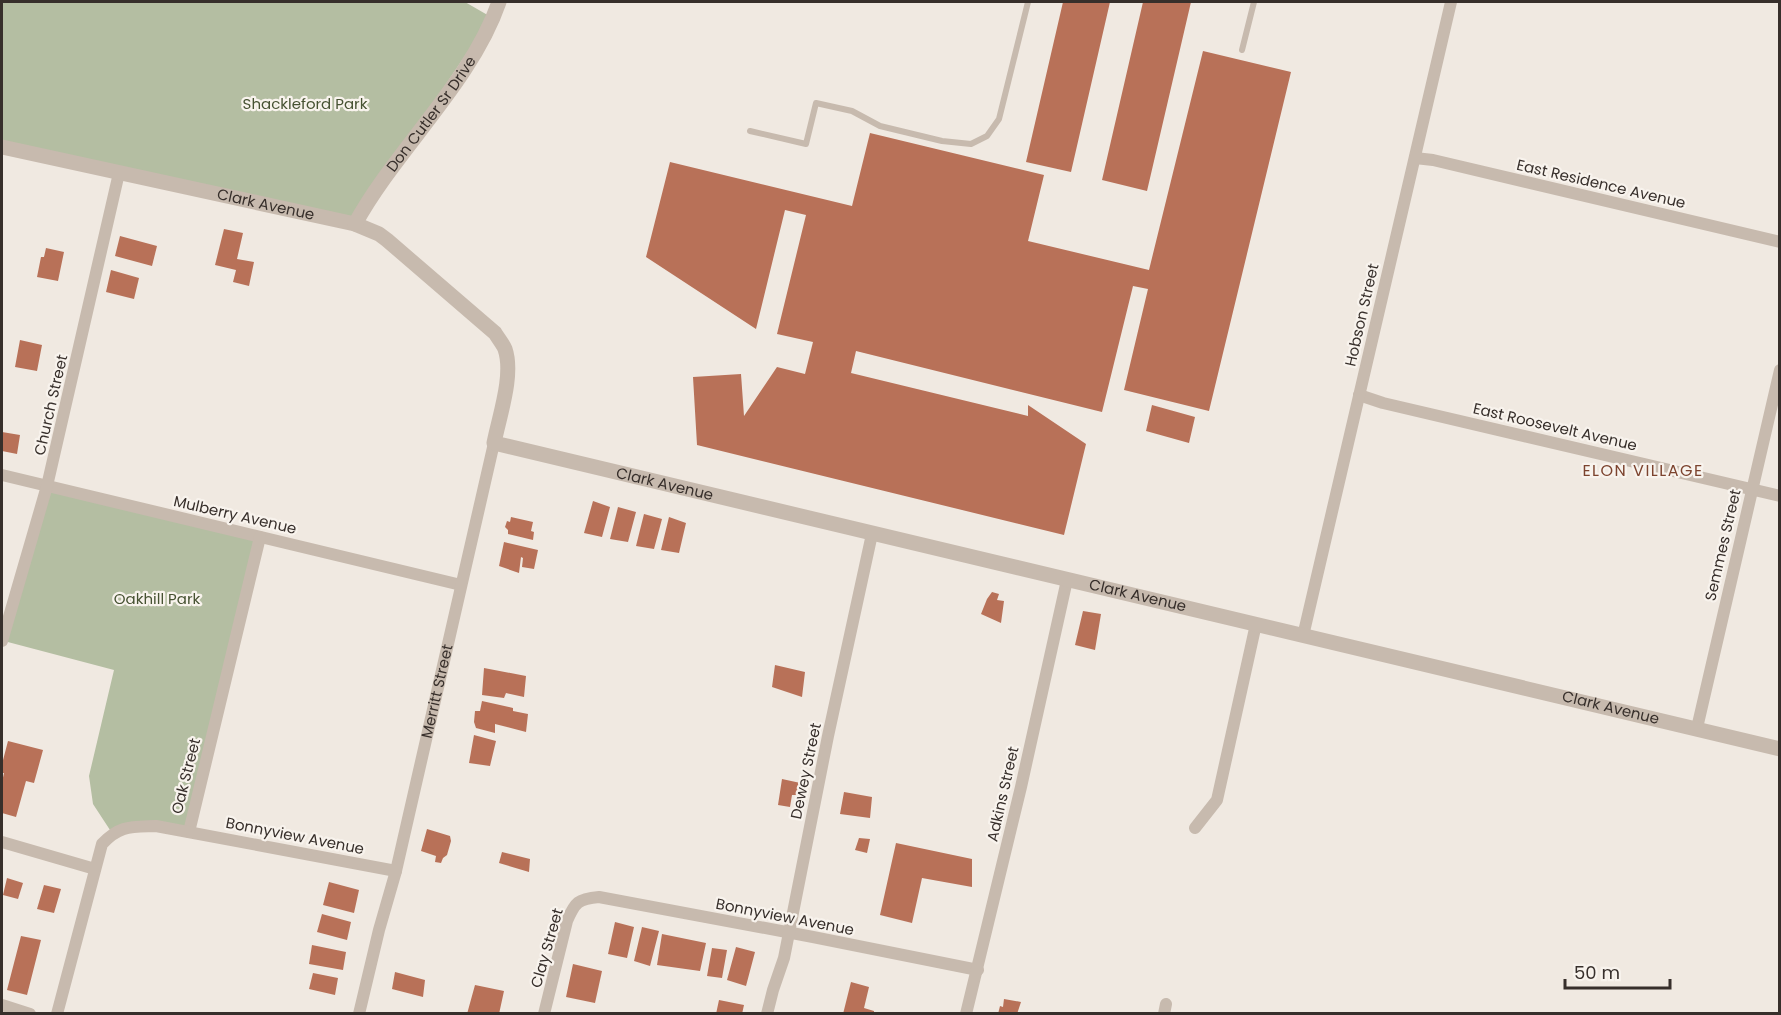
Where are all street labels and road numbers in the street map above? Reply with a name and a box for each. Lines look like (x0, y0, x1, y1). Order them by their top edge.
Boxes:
street label: Don Cutler Sr Drive (381, 52, 481, 176)
street label: East Residence Avenue (1515, 154, 1688, 213)
street label: Clark Avenue (215, 183, 317, 225)
street label: Hobson Street (1339, 261, 1384, 368)
street label: Church Street (29, 352, 72, 457)
street label: East Roosevelt Avenue (1471, 397, 1639, 456)
street label: Clark Avenue (614, 462, 716, 505)
street label: Semmes Street (1699, 487, 1746, 603)
street label: Mulberry Avenue (172, 490, 299, 539)
street label: Clark Avenue (1087, 573, 1189, 616)
street label: Merritt Street (416, 642, 458, 740)
street label: Clark Avenue (1560, 685, 1661, 729)
street label: Dewey Street (785, 721, 826, 821)
street label: Oak Street (166, 736, 205, 816)
street label: Adkins Street (981, 744, 1024, 844)
street label: Bonnyview Avenue (224, 812, 366, 859)
street label: Bonnyview Avenue (714, 893, 856, 940)
street label: Clay Street (525, 906, 568, 990)

